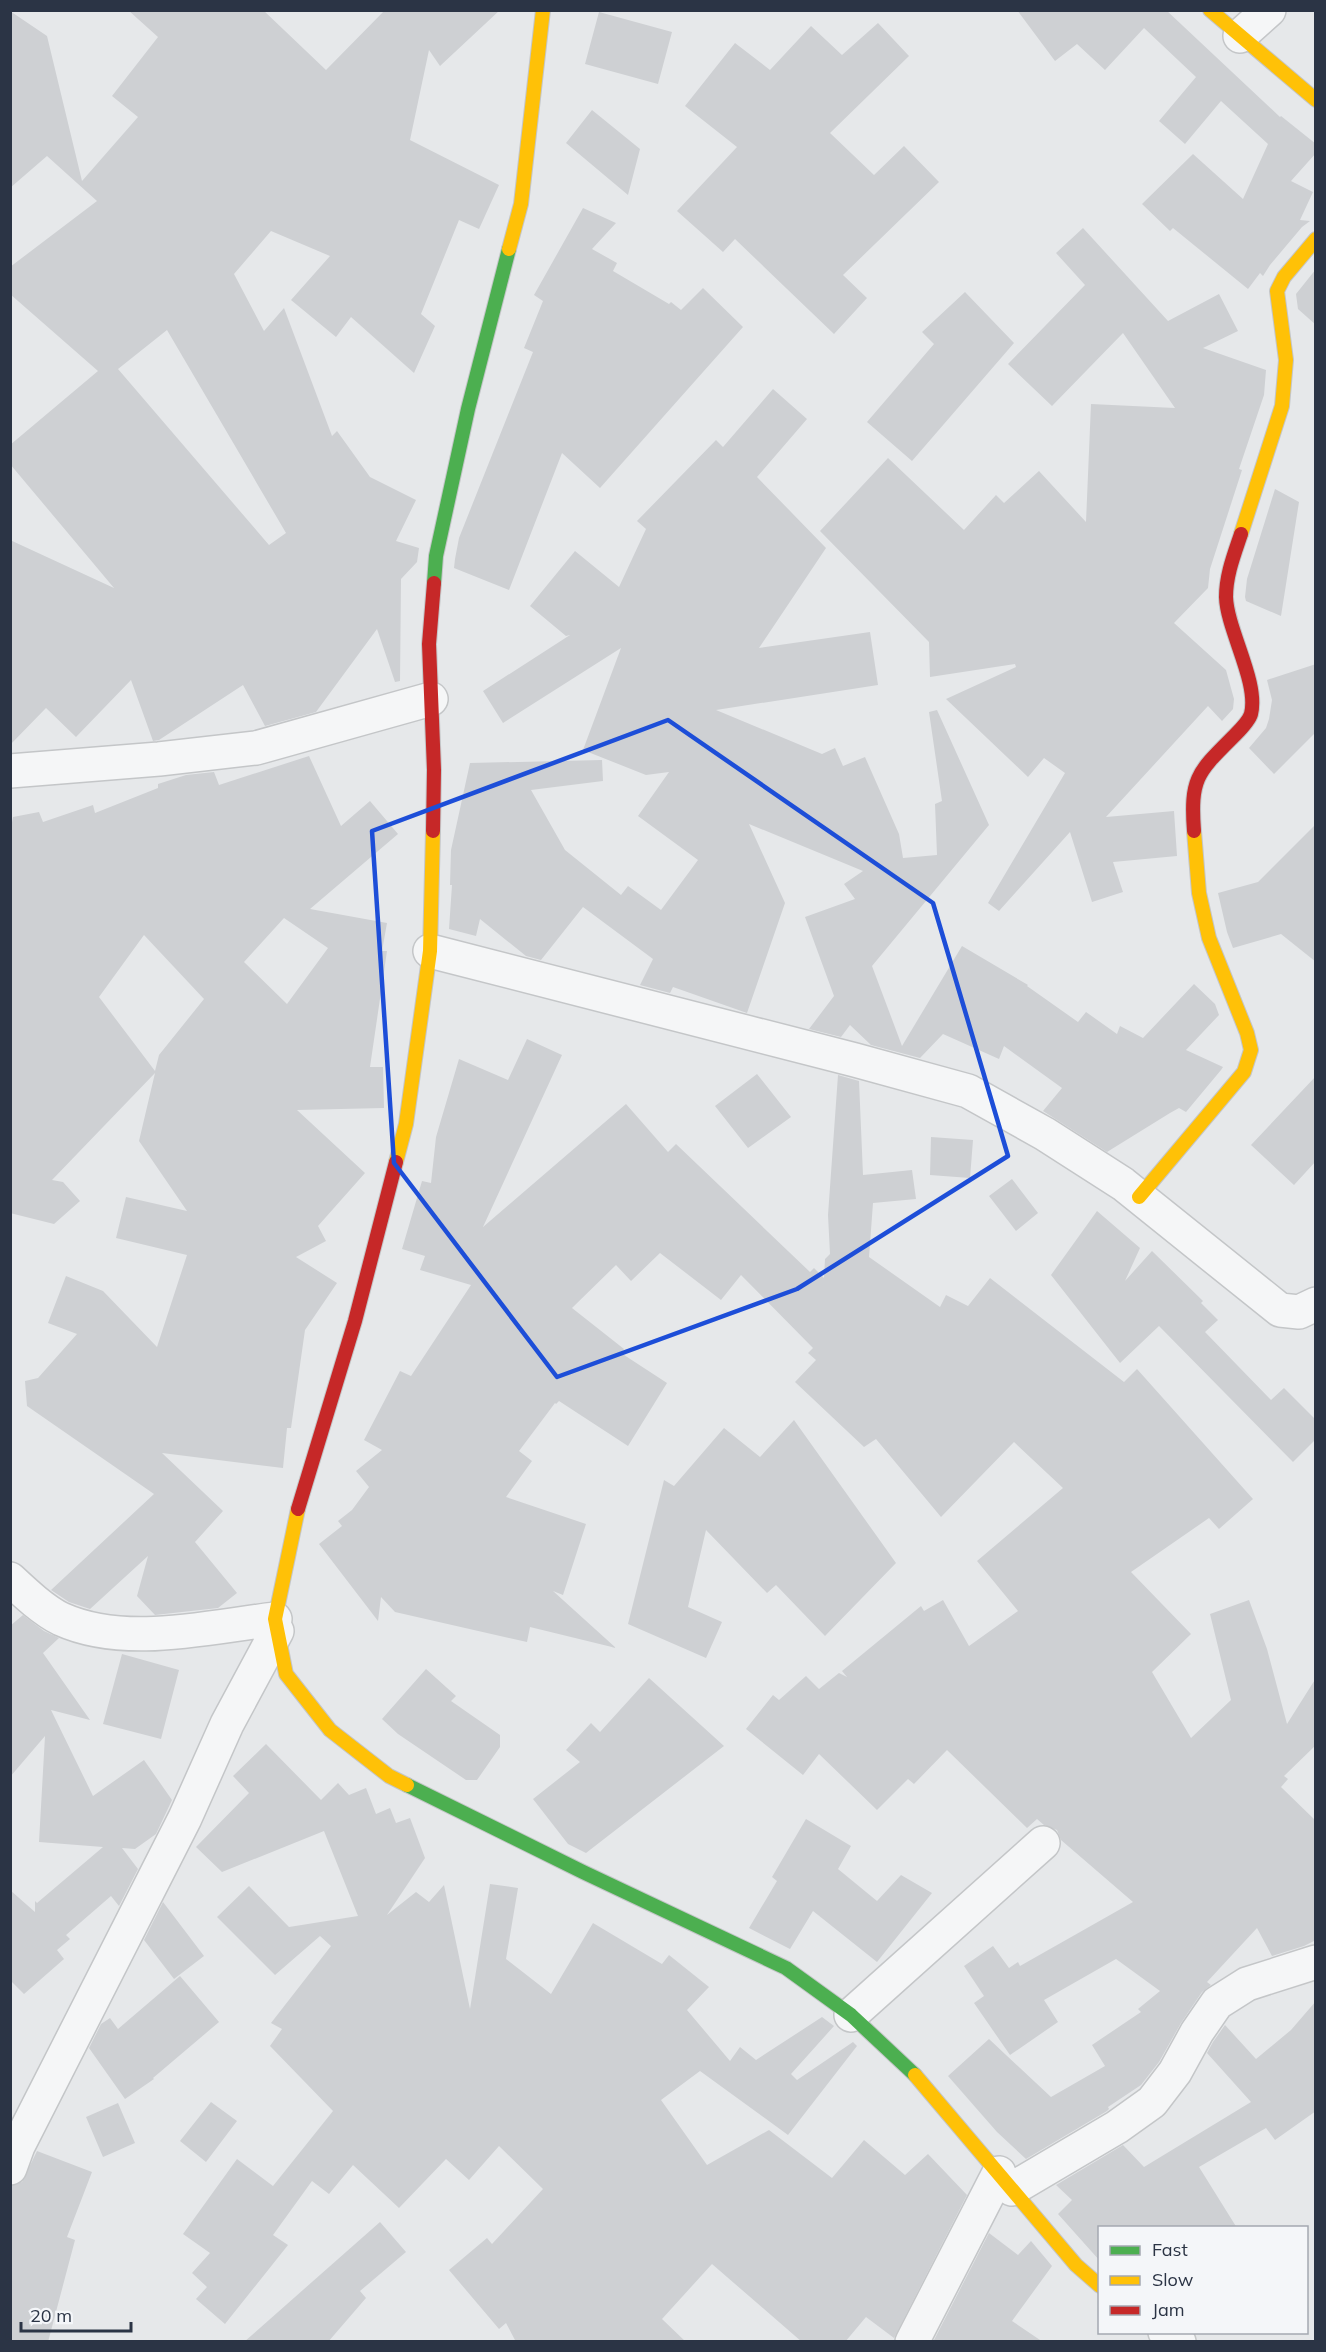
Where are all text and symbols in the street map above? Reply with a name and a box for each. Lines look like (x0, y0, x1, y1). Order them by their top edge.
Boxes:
legend (1098, 2226, 1308, 2334)
text: Fast (1152, 2238, 1188, 2261)
text: Slow (1152, 2268, 1194, 2291)
scale bar (21, 2295, 130, 2333)
text: Jam (1152, 2298, 1185, 2321)
text: 20 m (30, 2304, 72, 2327)

